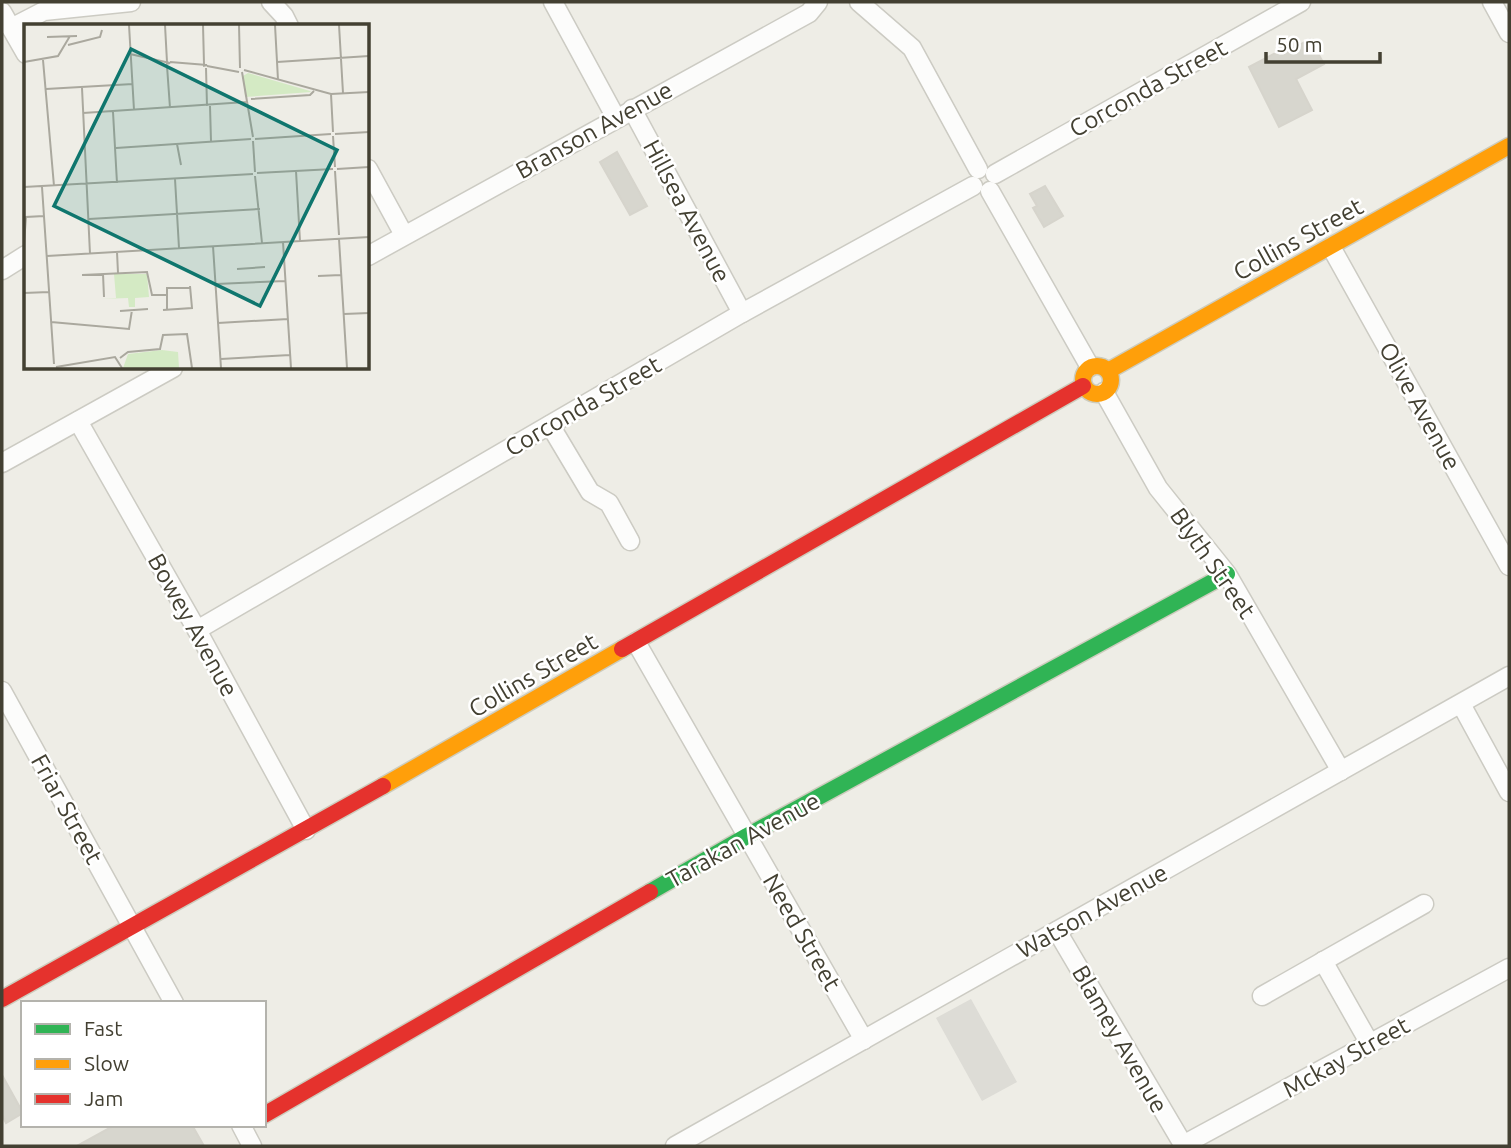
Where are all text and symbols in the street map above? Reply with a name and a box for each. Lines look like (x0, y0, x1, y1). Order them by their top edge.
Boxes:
scale bar (1266, 21, 1380, 65)
inset map (24, 24, 369, 369)
text: 50 m (1276, 32, 1323, 56)
street label: Corconda Street (1065, 33, 1232, 142)
street label: Branson Avenue (511, 76, 677, 184)
street label: Hillsea Avenue (638, 135, 736, 287)
street label: Collins Street (1229, 192, 1368, 286)
street label: Olive Avenue (1374, 337, 1466, 475)
street label: Corconda Street (500, 350, 666, 462)
street label: Blyth Street (1165, 503, 1261, 624)
street label: Bowey Avenue (143, 549, 243, 701)
street label: Collins Street (464, 627, 602, 723)
street label: Friar Street (26, 749, 108, 869)
street label: Tarakan Avenue (662, 787, 824, 893)
street label: Watson Avenue (1012, 858, 1172, 964)
street label: Need Street (758, 869, 847, 996)
street label: Blamey Avenue (1067, 960, 1173, 1118)
legend (21, 1001, 266, 1127)
street label: Mckay Street (1278, 1011, 1414, 1103)
text: Fast (84, 1016, 122, 1040)
text: Slow (84, 1051, 129, 1075)
text: Jam (84, 1086, 123, 1110)

